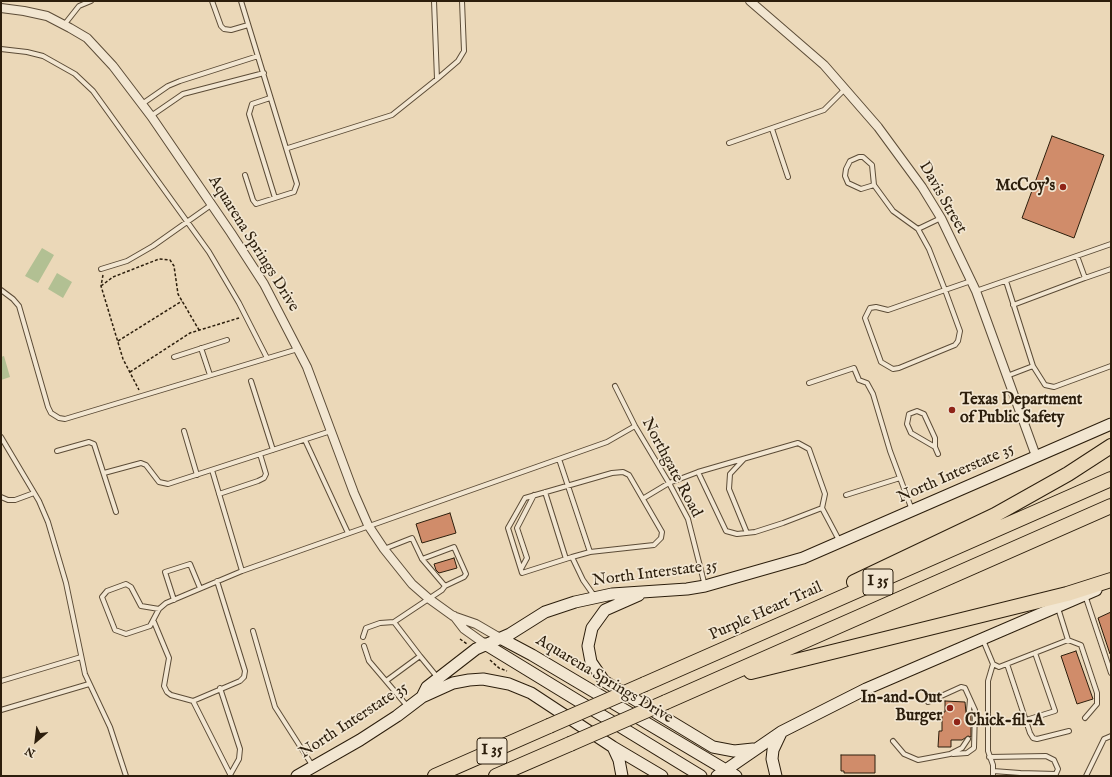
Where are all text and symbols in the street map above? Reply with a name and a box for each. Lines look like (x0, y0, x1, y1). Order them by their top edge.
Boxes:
street label: Davis Street (914, 159, 970, 237)
street label: Aquarena Springs Drive (203, 172, 303, 316)
place label: McCoy's (995, 177, 1055, 197)
marker: McCoy's (1058, 182, 1068, 192)
place label: Texas Department of Public Safety (960, 391, 1082, 429)
marker: Texas Department of Public Safety (947, 405, 957, 415)
street label: Northgate Road (637, 415, 705, 521)
street label: North Interstate 35 (895, 440, 1017, 508)
street label: North Interstate 35 (592, 557, 718, 591)
road number: I 35 (863, 569, 893, 595)
street label: Purple Heart Trail (707, 578, 825, 646)
street label: Aquarena Springs Drive (532, 631, 676, 729)
street label: North Interstate 35 (296, 679, 412, 763)
place label: In-and-Out Burger (861, 689, 942, 727)
marker: In-and-Out Burger (945, 703, 955, 713)
place label: Chick-fil-A (965, 712, 1044, 732)
marker: Chick-fil-A (952, 717, 962, 727)
north arrow (16, 721, 56, 761)
road number: I 35 (477, 738, 507, 764)
text: N (23, 743, 38, 760)

